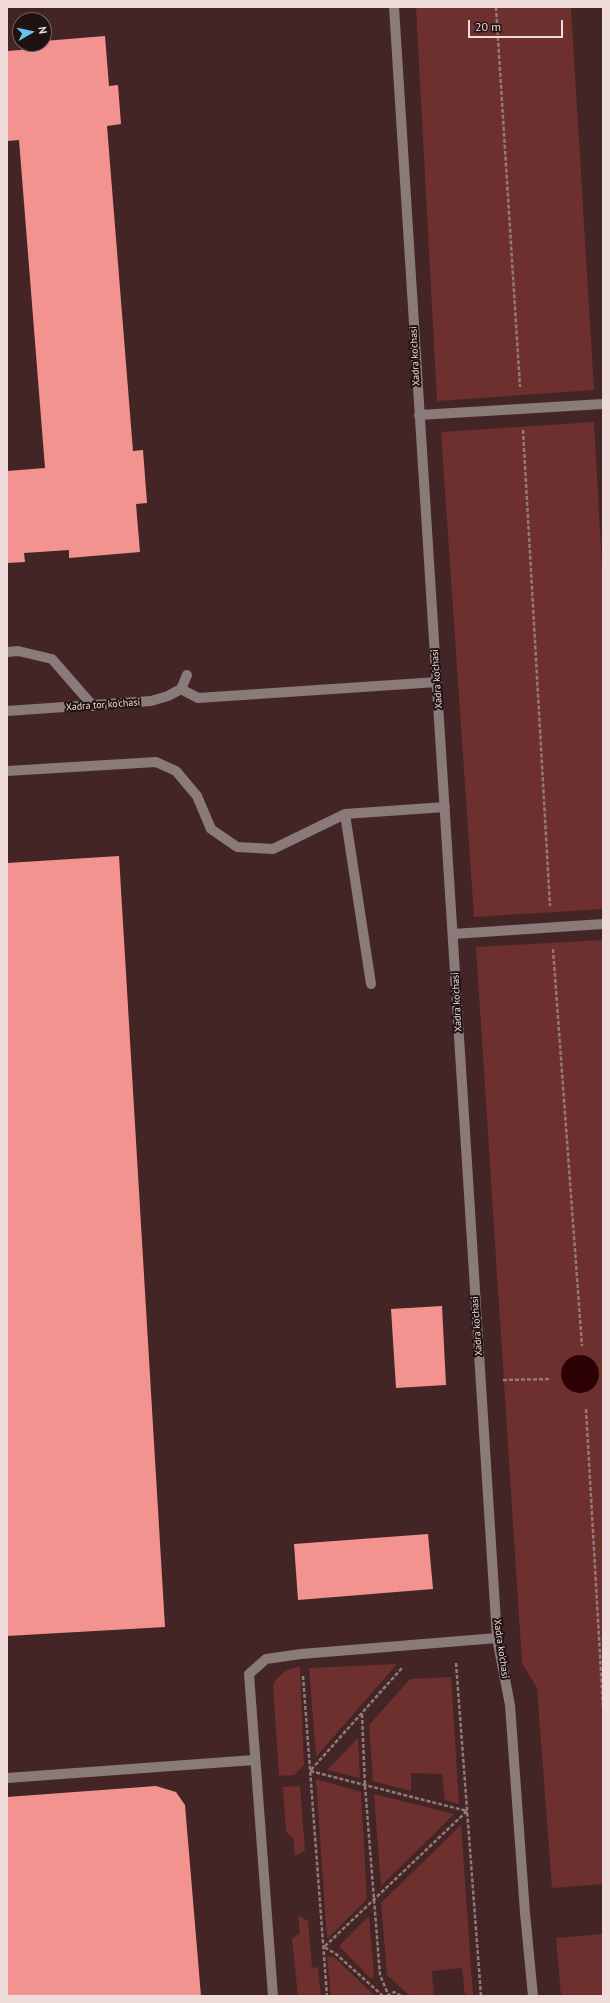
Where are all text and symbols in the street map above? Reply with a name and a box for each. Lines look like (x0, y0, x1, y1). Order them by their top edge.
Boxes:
north arrow (12, 12, 52, 52)
scale bar (470, 12, 565, 38)
text: 20 m (475, 19, 501, 34)
text: N (35, 26, 50, 35)
street label: Xadra ko'chasi (407, 326, 423, 386)
street label: Xadra ko'chasi (429, 649, 445, 709)
street label: Xadra tor ko'chasi (65, 696, 141, 714)
street label: Xadra ko'chasi (449, 972, 465, 1032)
street label: Xadra ko'chasi (469, 1296, 485, 1356)
street label: Xadra ko'chasi (491, 1619, 511, 1679)

